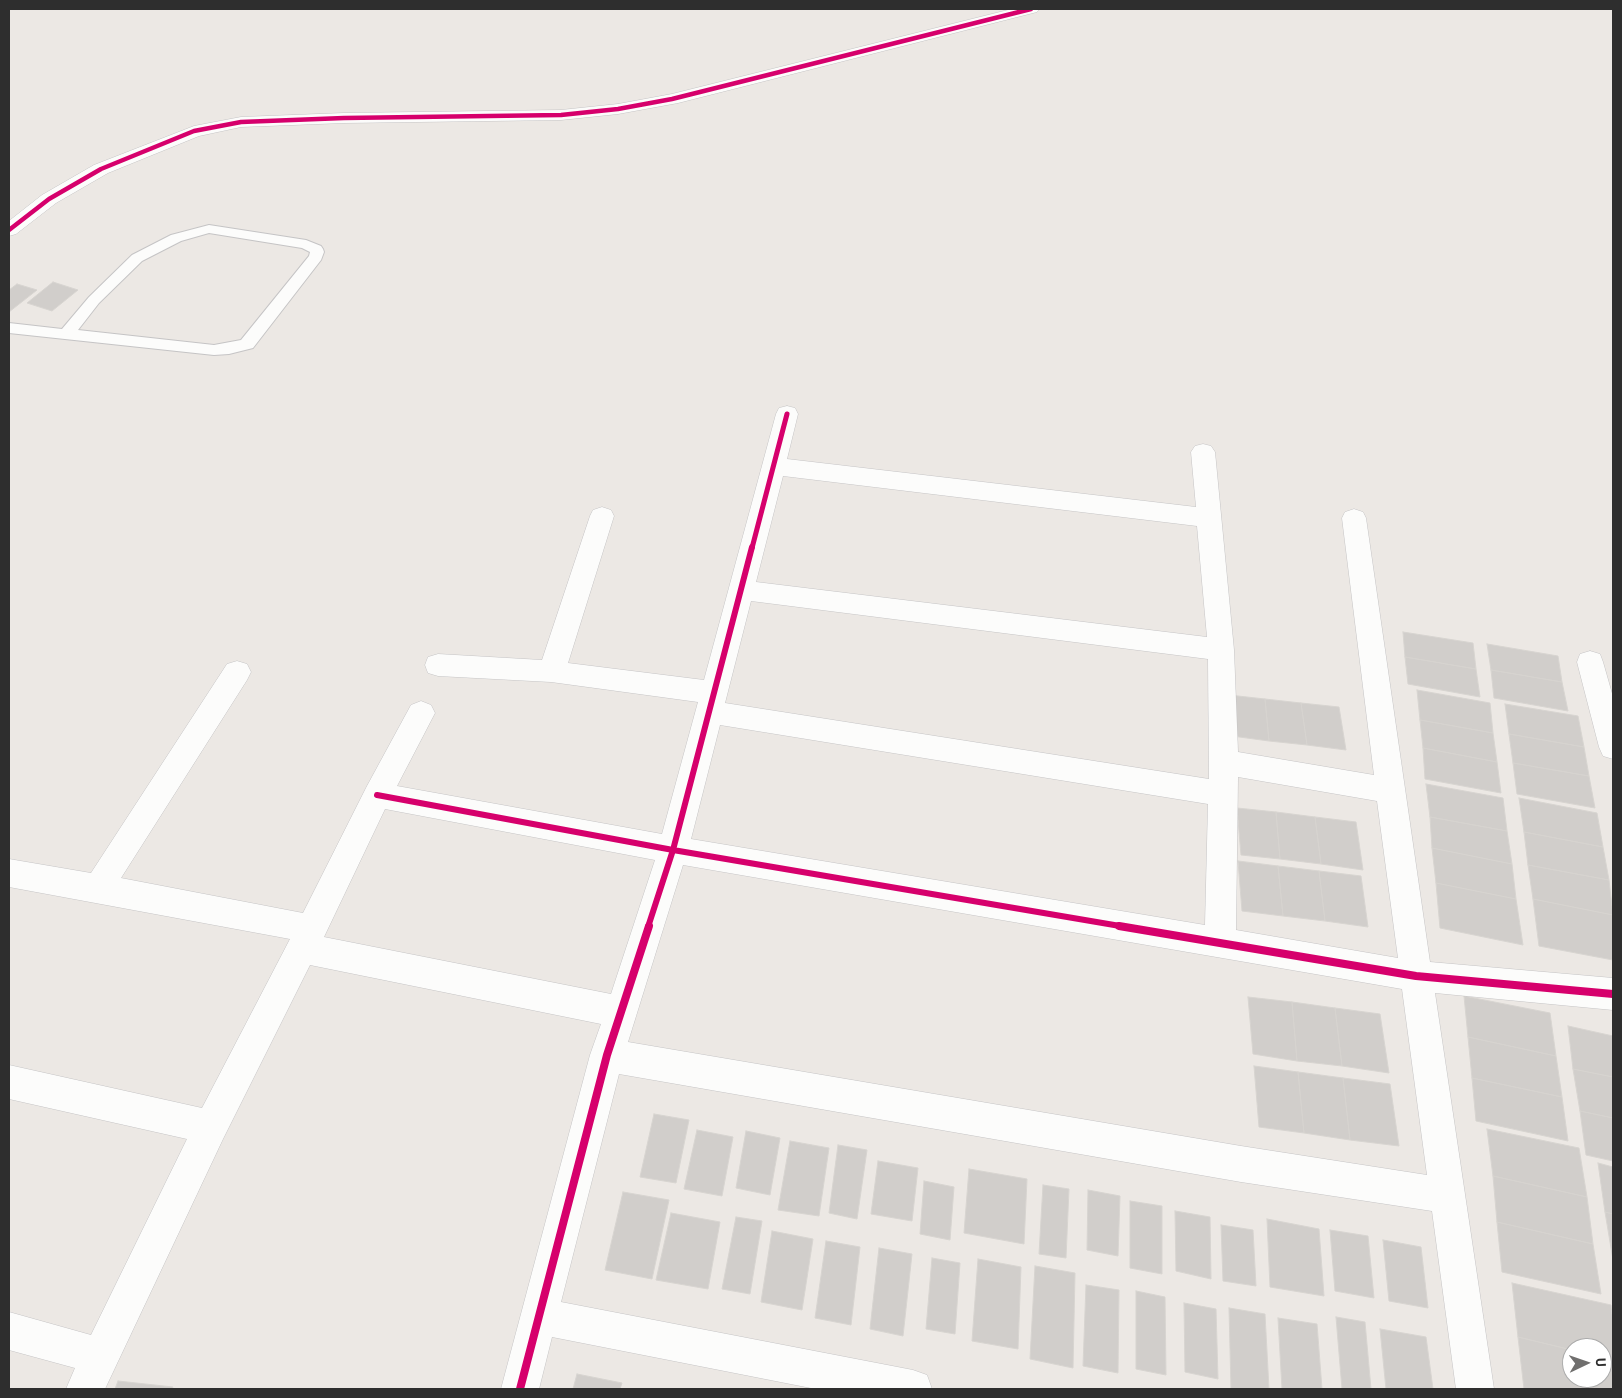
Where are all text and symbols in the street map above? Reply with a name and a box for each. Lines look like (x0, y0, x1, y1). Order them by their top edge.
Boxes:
north arrow (1562, 1338, 1612, 1388)
text: U (1593, 1357, 1610, 1367)

